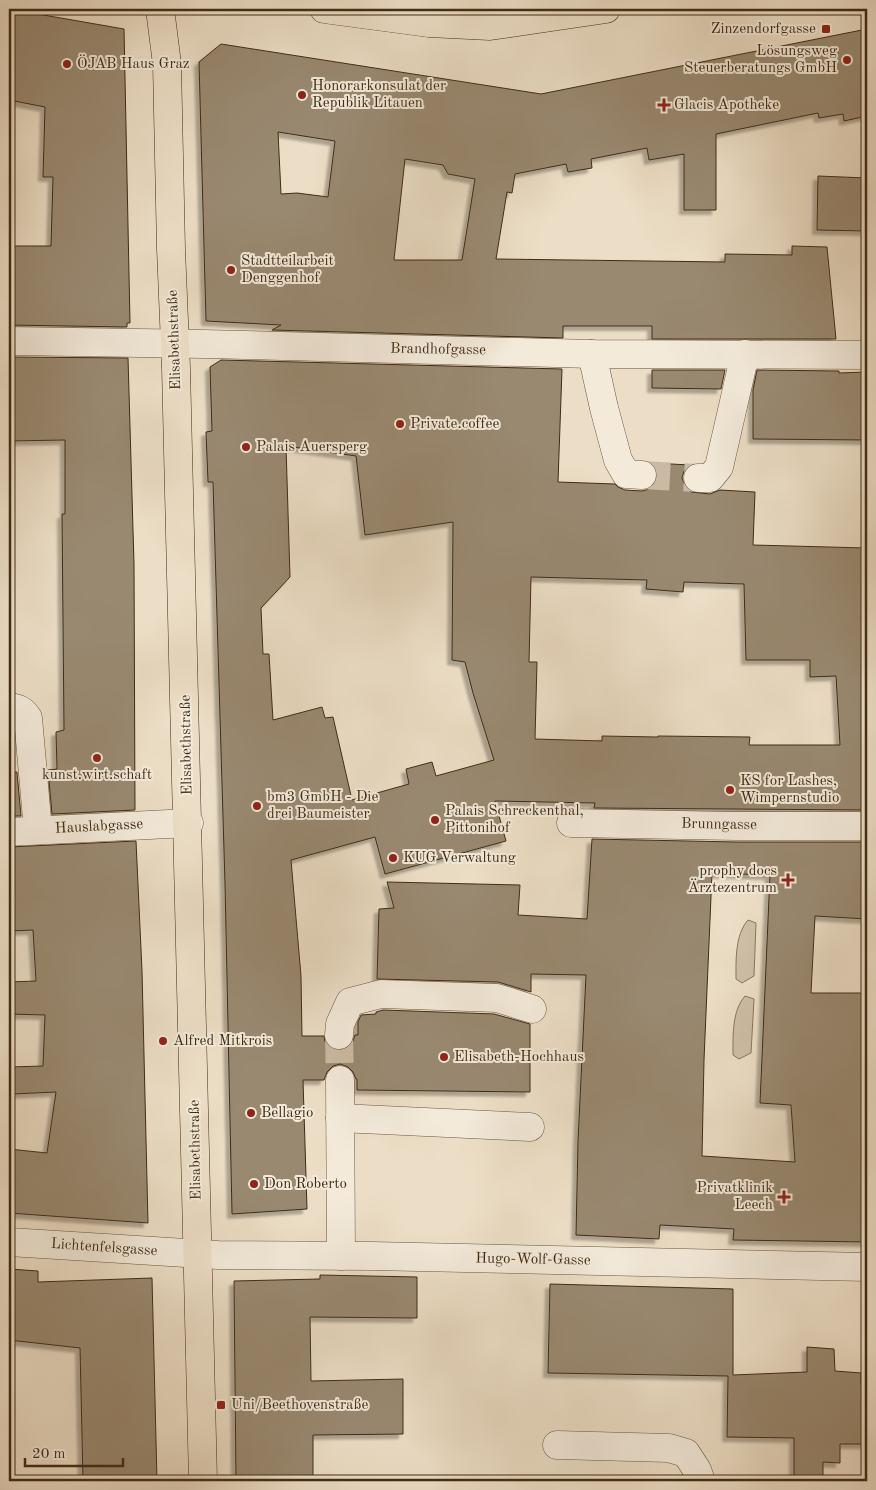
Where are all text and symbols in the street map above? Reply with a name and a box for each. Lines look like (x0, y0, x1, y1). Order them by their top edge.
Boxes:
place label: Zinzendorfgasse (711, 22, 816, 37)
marker: Zinzendorfgasse (820, 23, 832, 35)
place label: Lösungsweg Steuerberatungs GmbH (684, 44, 837, 76)
place label: ÖJAB Haus Graz (77, 54, 190, 72)
marker: Lösungsweg Steuerberatungs GmbH (841, 54, 853, 66)
marker: ÖJAB Haus Graz (61, 58, 73, 70)
place label: Honorarkonsulat der Republik Litauen (312, 79, 446, 111)
marker: Honorarkonsulat der Republik Litauen (296, 89, 308, 101)
place label: Glacis Apotheke (674, 98, 779, 113)
marker: Glacis Apotheke (658, 99, 670, 111)
place label: Stadtteilarbeit Denggenhof (241, 254, 334, 286)
marker: Stadtteilarbeit Denggenhof (225, 264, 237, 276)
street label: Elisabethstraße (166, 289, 184, 390)
street label: Brandhofgasse (390, 342, 486, 358)
place label: Private.coffee (410, 417, 499, 432)
marker: Private.coffee (394, 418, 406, 430)
place label: Palais Auersperg (256, 440, 367, 455)
marker: Palais Auersperg (240, 441, 252, 453)
street label: Elisabethstraße (179, 695, 195, 795)
marker: kunst.wirt.schaft (91, 752, 103, 764)
place label: kunst.wirt.schaft (42, 768, 152, 783)
place label: KS for Lashes, Wimpernstudio (740, 774, 839, 806)
marker: KS for Lashes, Wimpernstudio (724, 784, 736, 796)
place label: bm3 GmbH - Die drei Baumeister (267, 790, 378, 822)
marker: bm3 GmbH - Die drei Baumeister (251, 800, 263, 812)
place label: Palais Schreckenthal, Pittonihof (445, 804, 584, 836)
marker: Palais Schreckenthal, Pittonihof (429, 814, 441, 826)
street label: Hauslabgasse (55, 817, 144, 837)
street label: Brunngasse (681, 817, 757, 833)
place label: KUG Verwaltung (403, 851, 516, 866)
marker: KUG Verwaltung (387, 852, 399, 864)
place label: prophy docs Ärztezentrum (688, 864, 777, 896)
marker: prophy docs Ärztezentrum (781, 873, 795, 887)
place label: Alfred Mitkrois (173, 1034, 272, 1049)
marker: Alfred Mitkrois (157, 1035, 169, 1047)
place label: Elisabeth-Hochhaus (454, 1050, 584, 1065)
marker: Elisabeth-Hochhaus (438, 1051, 450, 1063)
street label: Elisabethstraße (188, 1100, 204, 1200)
place label: Bellagio (261, 1106, 313, 1121)
marker: Bellagio (245, 1107, 257, 1119)
place label: Don Roberto (264, 1177, 347, 1192)
marker: Don Roberto (248, 1178, 260, 1190)
place label: Privatklinik Leech (697, 1181, 773, 1213)
marker: Privatklinik Leech (777, 1190, 791, 1204)
street label: Lichtenfelsgasse (50, 1237, 158, 1259)
street label: Hugo-Wolf-Gasse (475, 1251, 591, 1269)
place label: Uni/Beethovenstraße (231, 1398, 368, 1413)
marker: Uni/Beethovenstraße (215, 1399, 227, 1411)
scale bar (25, 1435, 122, 1467)
text: 20 m (32, 1447, 66, 1462)

